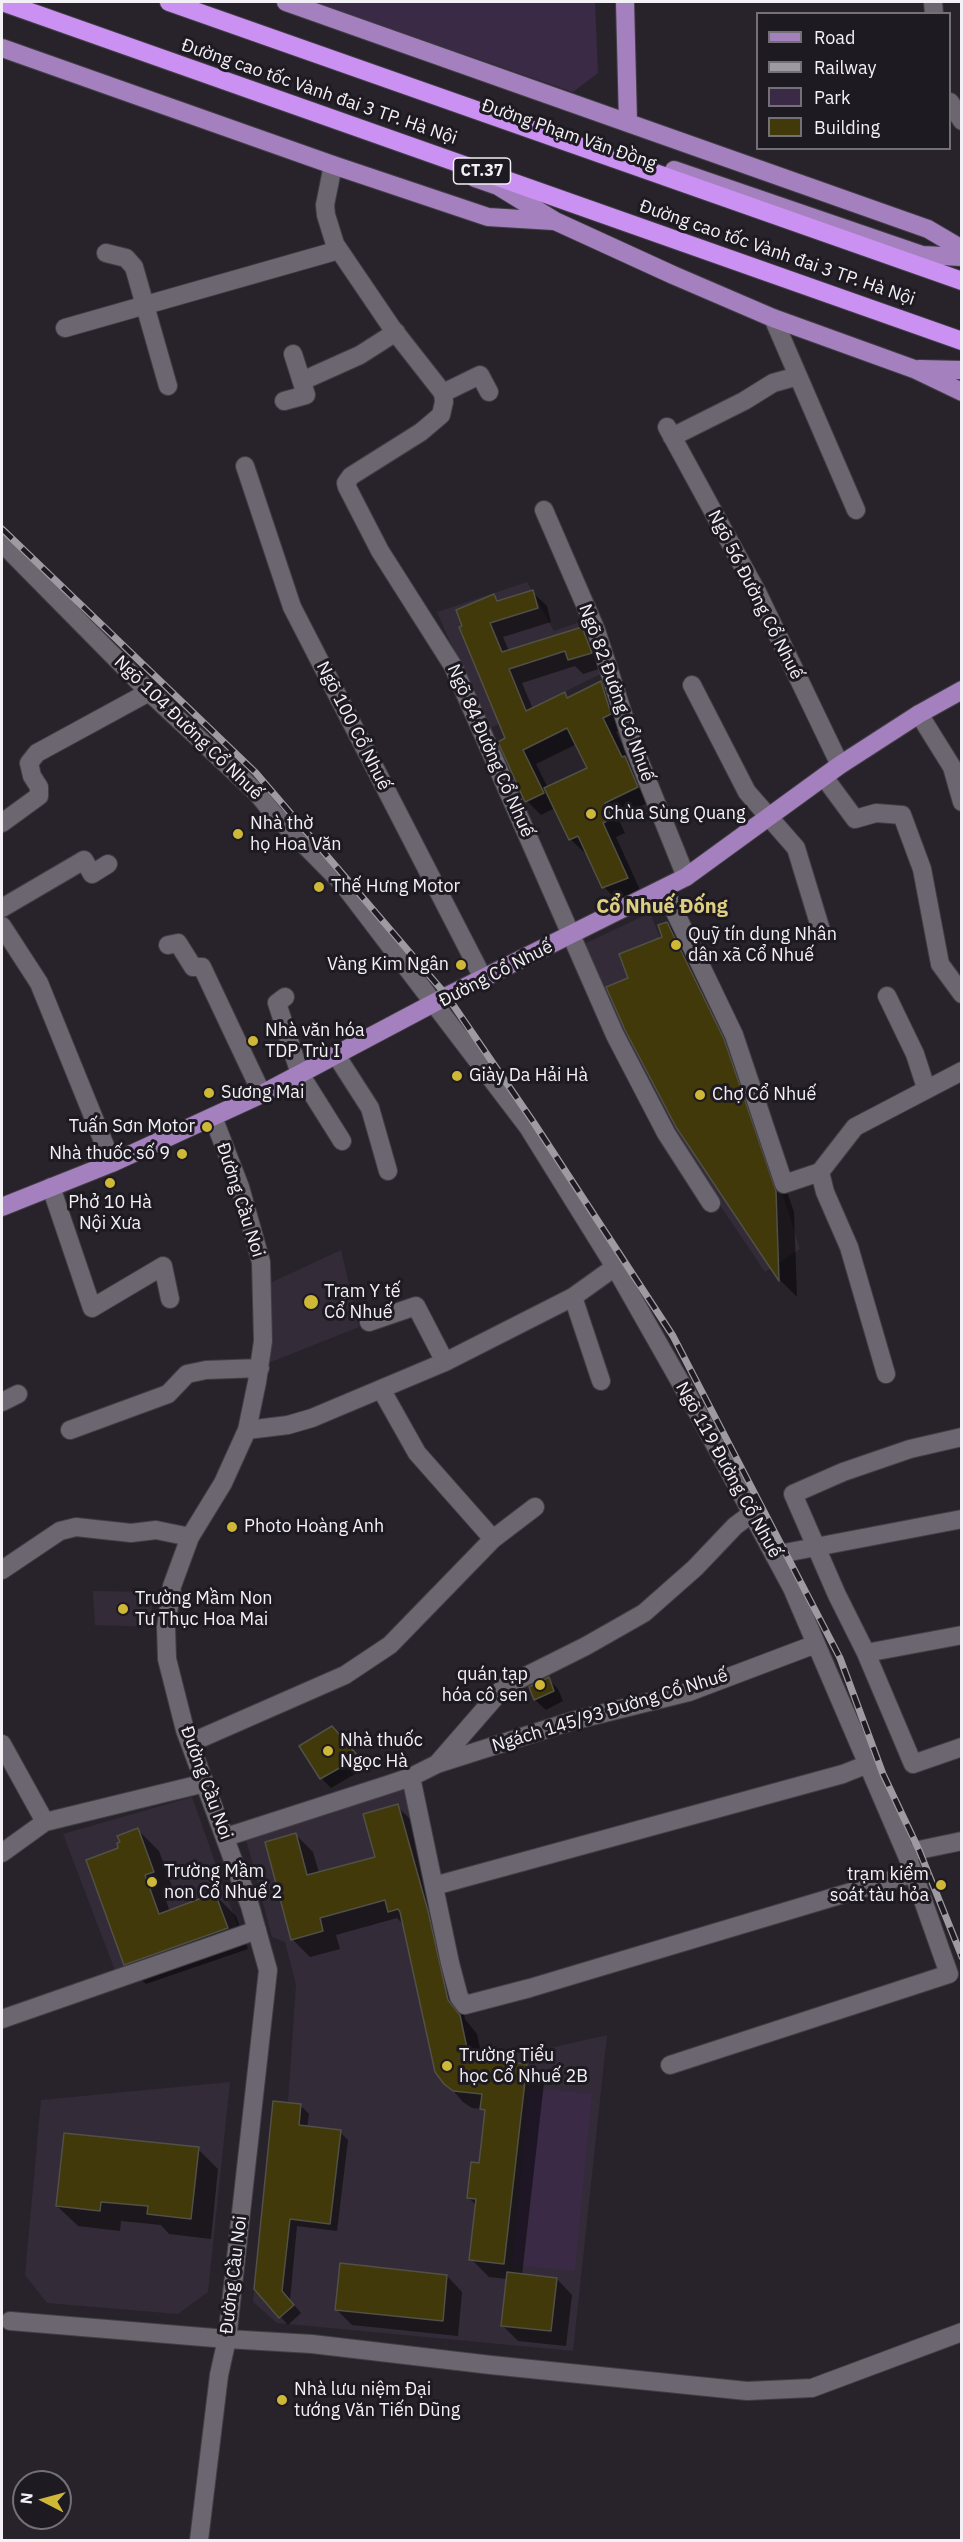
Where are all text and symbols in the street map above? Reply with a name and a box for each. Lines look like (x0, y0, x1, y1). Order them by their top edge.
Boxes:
legend (756, 12, 951, 150)
text: Road (814, 26, 855, 49)
street label: Đường cao tốc Vành đai 3 TP. Hà Nội (178, 35, 460, 149)
text: Railway (814, 56, 876, 79)
text: Park (814, 86, 850, 109)
street label: Đường Phạm Văn Đồng (479, 95, 659, 175)
text: Building (814, 116, 880, 139)
road number: CT.37 (454, 158, 510, 184)
street label: Đường cao tốc Vành đai 3 TP. Hà Nội (636, 196, 918, 310)
street label: Ngõ 56 Đường Cổ Nhuế (703, 507, 807, 683)
street label: Ngõ 82 Đường Cổ Nhuế (574, 601, 658, 785)
street label: Ngõ 104 Đường Cổ Nhuế (109, 651, 267, 805)
street label: Ngõ 100 Cổ Nhuế (311, 658, 395, 794)
street label: Ngõ 84 Đường Cổ Nhuế (442, 661, 538, 841)
place label: Chùa Sùng Quang (603, 803, 745, 825)
marker: Chùa Sùng Quang (584, 807, 598, 821)
place label: Nhà thờ họ Hoa Văn (250, 813, 341, 856)
marker: Nhà thờ họ Hoa Văn (231, 827, 245, 841)
place label: Thế Hưng Motor (331, 876, 460, 898)
marker: Thế Hưng Motor (312, 880, 326, 894)
district label: Cổ Nhuế Đống (596, 895, 728, 919)
place label: Quỹ tín dụng Nhân dân xã Cổ Nhuế (688, 924, 837, 966)
street label: Đường Cổ Nhuế (435, 936, 557, 1012)
marker: Quỹ tín dụng Nhân dân xã Cổ Nhuế (669, 938, 683, 952)
place label: Vàng Kim Ngân (327, 954, 449, 976)
marker: Vàng Kim Ngân (454, 958, 468, 972)
place label: Nhà văn hóa TDP Trù I (265, 1020, 365, 1062)
marker: Nhà văn hóa TDP Trù I (246, 1034, 260, 1048)
place label: Giày Da Hải Hà (469, 1065, 588, 1087)
marker: Giày Da Hải Hà (450, 1069, 464, 1083)
place label: Sương Mai (221, 1082, 304, 1104)
place label: Chợ Cổ Nhuế (712, 1084, 816, 1106)
marker: Sương Mai (202, 1086, 216, 1100)
marker: Chợ Cổ Nhuế (693, 1088, 707, 1102)
place label: Tuấn Sơn Motor (69, 1116, 195, 1138)
marker: Tuấn Sơn Motor (200, 1120, 214, 1134)
street label: Đường Cầu Noi (211, 1140, 269, 1260)
place label: Nhà thuốc số 9 (49, 1143, 170, 1165)
marker: Nhà thuốc số 9 (175, 1147, 189, 1161)
marker: Phở 10 Hà Nội Xưa (103, 1176, 117, 1190)
place label: Phở 10 Hà Nội Xưa (68, 1192, 152, 1234)
place label: Trạm Y tế Cổ Nhuế (324, 1281, 401, 1324)
marker: Trạm Y tế Cổ Nhuế (302, 1293, 320, 1311)
street label: Ngõ 119 Đường Cổ Nhuế (671, 1378, 785, 1562)
place label: Photo Hoàng Anh (244, 1516, 384, 1538)
marker: Photo Hoàng Anh (225, 1520, 239, 1534)
place label: Trường Mầm Non Tư Thục Hoa Mai (135, 1588, 273, 1630)
marker: Trường Mầm Non Tư Thục Hoa Mai (116, 1602, 130, 1616)
place label: quán tạp hóa cô sen (442, 1664, 528, 1706)
street label: Ngách 145/93 Đường Cổ Nhuế (489, 1665, 731, 1757)
marker: quán tạp hóa cô sen (533, 1678, 547, 1692)
street label: Đường Cầu Noi (176, 1723, 236, 1843)
place label: Nhà thuốc Ngọc Hà (340, 1730, 423, 1772)
marker: Nhà thuốc Ngọc Hà (321, 1744, 335, 1758)
place label: Trường Mầm non Cổ Nhuế 2 (164, 1861, 282, 1904)
place label: trạm kiểm soát tàu hỏa (830, 1864, 929, 1906)
marker: Trường Mầm non Cổ Nhuế 2 (145, 1875, 159, 1889)
marker: trạm kiểm soát tàu hỏa (934, 1878, 948, 1892)
place label: Trường Tiểu học Cổ Nhuế 2B (459, 2045, 588, 2088)
marker: Trường Tiểu học Cổ Nhuế 2B (440, 2059, 454, 2073)
street label: Đường Cầu Noi (216, 2215, 252, 2335)
place label: Nhà lưu niệm Đại tướng Văn Tiến Dũng (294, 2379, 460, 2422)
marker: Nhà lưu niệm Đại tướng Văn Tiến Dũng (275, 2393, 289, 2407)
north arrow (12, 2470, 72, 2530)
text: N (16, 2492, 37, 2505)

